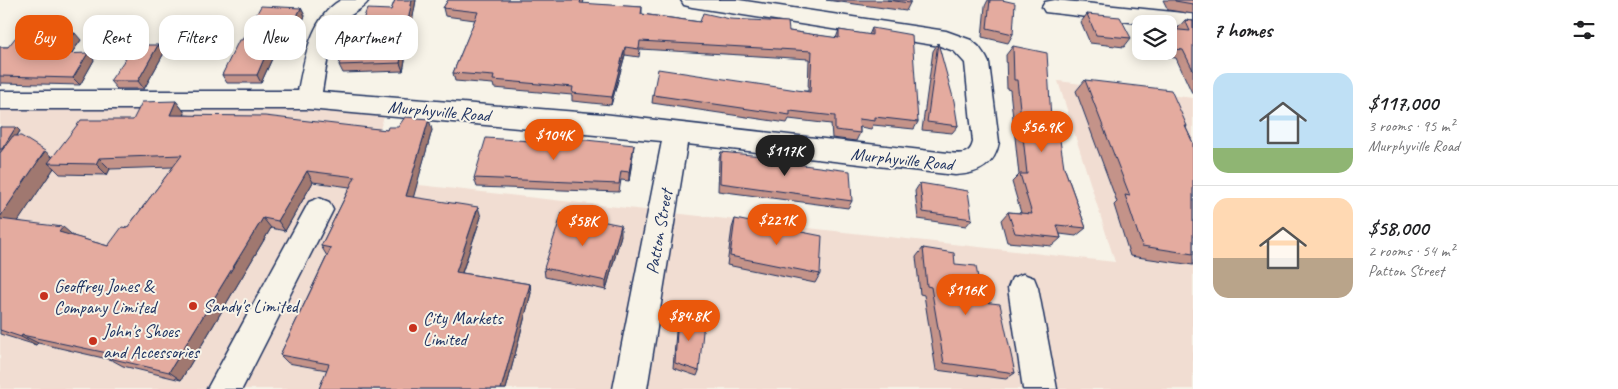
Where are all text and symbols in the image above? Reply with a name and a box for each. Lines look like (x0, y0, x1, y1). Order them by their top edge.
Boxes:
chip: Buy (15, 15, 73, 60)
chip: Rent (83, 15, 149, 60)
chip: Filters (159, 15, 234, 60)
chip: New (244, 15, 306, 60)
chip: Apartment (316, 15, 418, 60)
map controls (1132, 15, 1177, 60)
button: layers (1132, 15, 1177, 60)
icon: filters (1570, 16, 1598, 44)
text: 7 homes (1213, 17, 1272, 43)
text: $117,000 (1368, 90, 1438, 116)
icon: home (1253, 93, 1313, 153)
street label: Murphyville Road (387, 96, 494, 127)
pin: $56.9K (1001, 110, 1083, 153)
text: 3 rooms · 95 m² (1368, 116, 1454, 136)
text: $56.9K (1022, 117, 1062, 137)
pin: $104K (519, 119, 589, 161)
text: $104K (536, 125, 572, 145)
pin: $117K (750, 134, 820, 177)
text: Murphyville Road (1368, 136, 1459, 156)
text: $117K (767, 141, 803, 161)
street label: Murphyville Road (850, 143, 957, 176)
street label: Patton Street (641, 185, 678, 276)
pin: $58K (553, 204, 613, 247)
pin: $221K (742, 204, 812, 246)
text: $221K (759, 210, 795, 230)
text: $58K (568, 211, 598, 231)
text: $58,000 (1368, 215, 1429, 241)
icon: home (1253, 218, 1313, 278)
text: 2 rooms · 54 m² (1368, 241, 1454, 261)
text: Patton Street (1368, 261, 1444, 281)
pin: $116K (931, 274, 1001, 316)
place label: Geoffrey Jones & Company Limited (54, 275, 159, 318)
text: $116K (947, 280, 985, 300)
marker: Geoffrey Jones & Company Limited (38, 290, 50, 302)
place label: Sandy's Limited (203, 295, 301, 317)
marker: Sandy's Limited (187, 300, 199, 312)
pin: $84.8K (648, 300, 730, 342)
text: $84.8K (669, 306, 709, 326)
place label: City Markets Limited (423, 307, 504, 350)
place label: John's Shoes and Accessories (102, 320, 201, 363)
marker: City Markets Limited (407, 322, 419, 334)
marker: John's Shoes and Accessories (87, 335, 99, 347)

